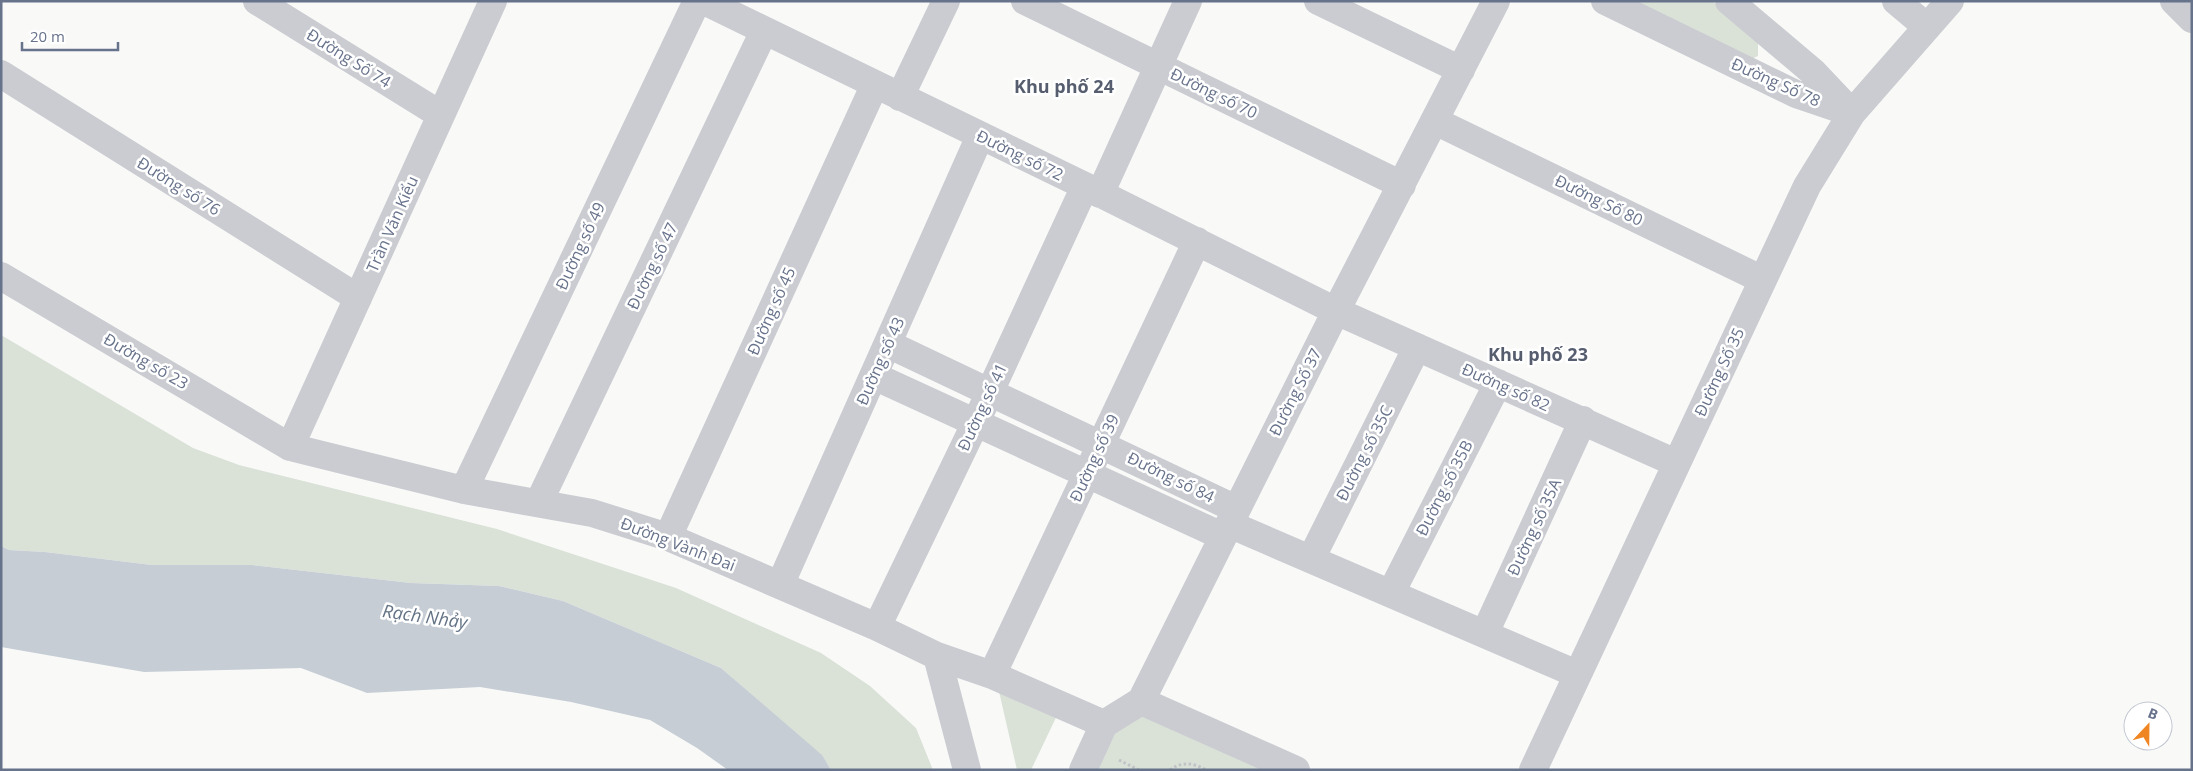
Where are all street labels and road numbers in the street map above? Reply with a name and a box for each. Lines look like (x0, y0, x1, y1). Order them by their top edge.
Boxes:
street label: Đường Số 74 (303, 23, 395, 93)
street label: Đường Số 78 (1728, 53, 1824, 111)
street label: Đường số 70 (1167, 62, 1261, 124)
street label: Đường số 72 (973, 124, 1067, 186)
street label: Đường số 76 (133, 152, 225, 220)
street label: Đường Số 80 (1551, 169, 1647, 231)
street label: Trần Văn Kiểu (361, 172, 423, 276)
street label: Đường số 49 (550, 199, 610, 293)
street label: Đường số 47 (621, 219, 683, 313)
street label: Đường số 45 (742, 263, 800, 359)
street label: Đường số 43 (851, 313, 909, 409)
street label: Đường Số 35 (1689, 324, 1749, 420)
street label: Đường số 23 (100, 328, 192, 394)
street label: Đường Số 37 (1264, 344, 1326, 440)
street label: Đường số 82 (1458, 358, 1554, 416)
street label: Đường số 41 (952, 360, 1012, 454)
street label: Đường số 35C (1330, 401, 1398, 505)
street label: Đường số 39 (1064, 411, 1124, 505)
street label: Đường số 35B (1410, 436, 1478, 540)
street label: Đường số 84 (1124, 446, 1218, 508)
street label: Đường số 35A (1502, 474, 1566, 579)
street label: Đường Vành Đai (617, 512, 739, 576)

